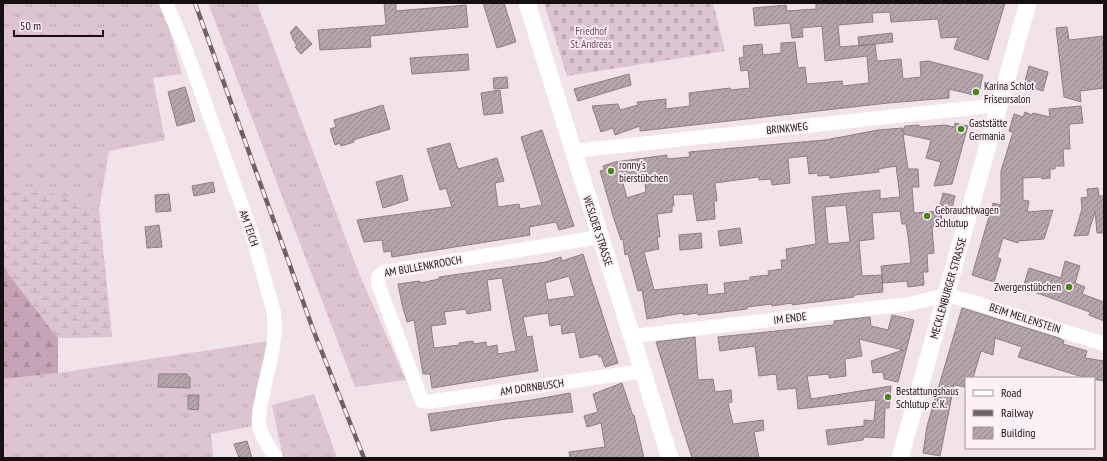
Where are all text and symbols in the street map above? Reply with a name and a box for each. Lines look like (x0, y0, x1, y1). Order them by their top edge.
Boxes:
scale bar (14, 12, 103, 38)
text: 50 m (20, 18, 41, 33)
park label: Friedhof St. Andreas (570, 24, 612, 51)
place label: Karina Schlot Friseursalon (984, 79, 1034, 106)
marker: Karina Schlot Friseursalon (971, 87, 981, 97)
place label: Gaststätte Germania (969, 116, 1008, 143)
street label: BRINKWEG (765, 119, 809, 137)
marker: Gaststätte Germania (956, 124, 966, 134)
place label: ronny's bierstübchen (619, 158, 668, 185)
marker: ronny's bierstübchen (606, 166, 616, 176)
street label: WESLOER STRASSE (580, 194, 616, 268)
place label: Gebrauchtwagen Schlutup (935, 203, 999, 230)
street label: AM TEICH (236, 208, 262, 248)
marker: Gebrauchtwagen Schlutup (922, 211, 932, 221)
street label: MECKLENBURGER STRASSE (927, 235, 969, 340)
street label: AM BULLENKROOCH (383, 252, 463, 280)
place label: Zwergenstübchen (994, 280, 1061, 294)
marker: Zwergenstübchen (1064, 282, 1074, 292)
street label: BEIM MEILENSTEIN (988, 300, 1062, 336)
street label: IM ENDE (773, 309, 808, 327)
street label: AM DORNBUSCH (499, 376, 565, 398)
legend (965, 377, 1095, 449)
place label: Bestattungshaus Schlutup e. K. (896, 384, 959, 411)
text: Road (1001, 385, 1021, 400)
marker: Bestattungshaus Schlutup e. K. (883, 392, 893, 402)
text: Railway (1001, 405, 1034, 420)
text: Building (1001, 425, 1036, 440)

